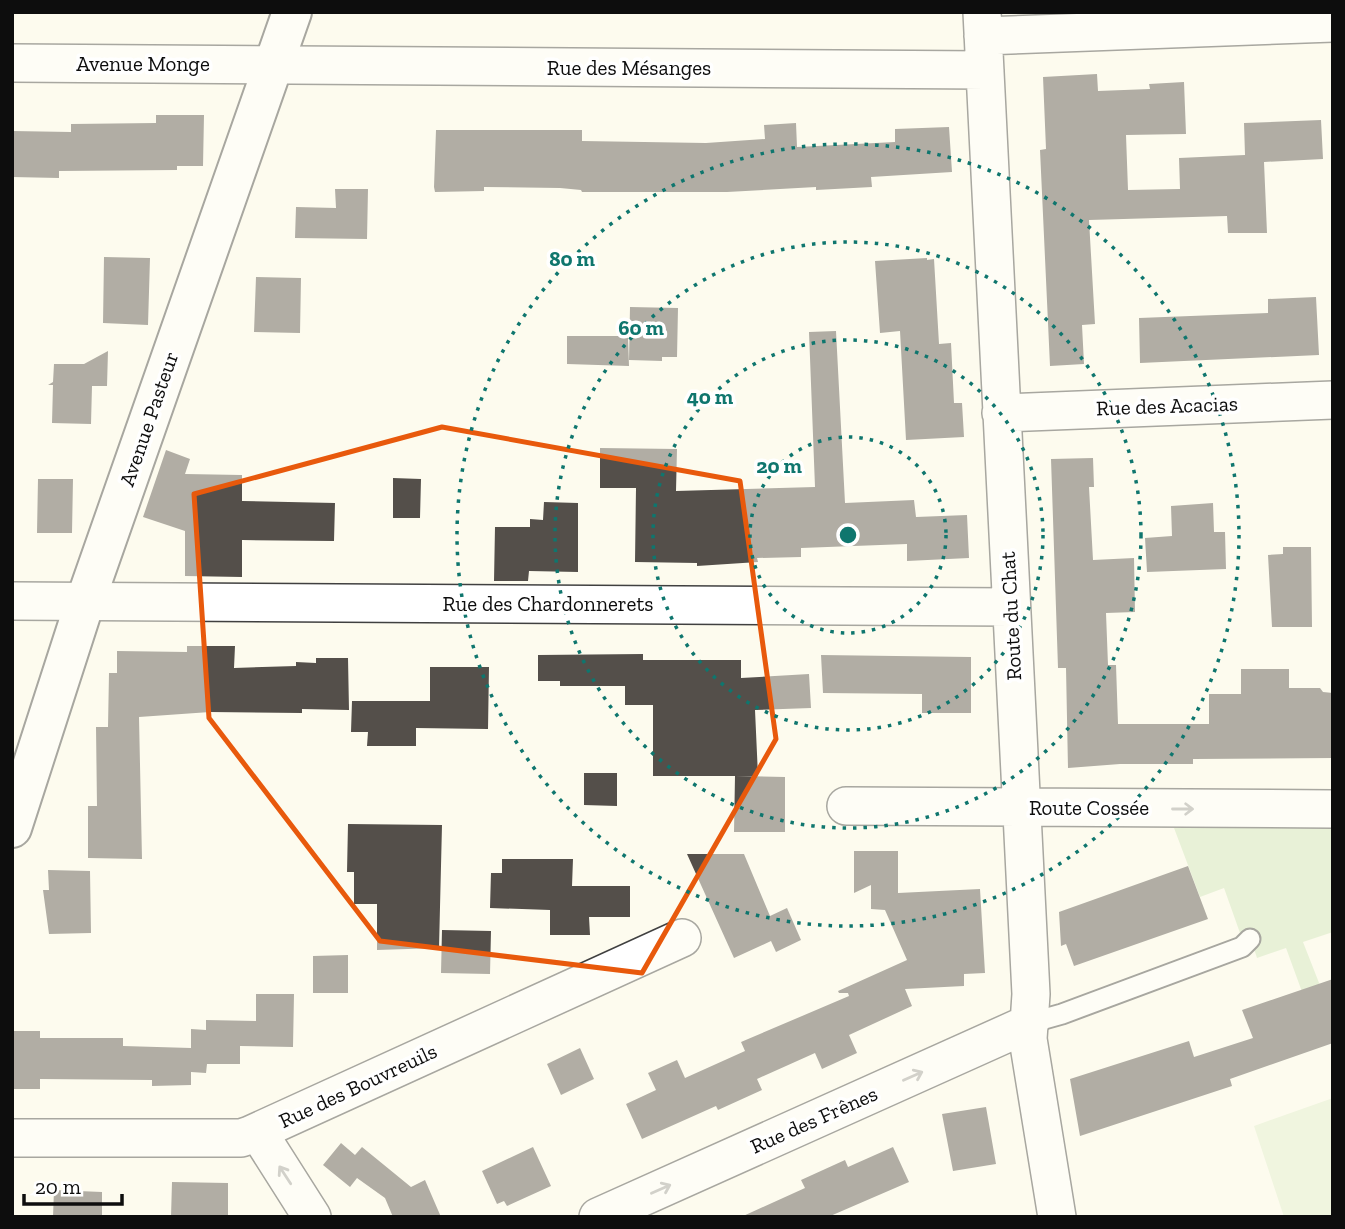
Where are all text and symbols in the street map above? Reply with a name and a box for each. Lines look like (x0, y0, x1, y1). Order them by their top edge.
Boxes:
street label: Avenue Monge (76, 51, 210, 76)
street label: Rue des Mésanges (547, 55, 711, 80)
text: 80 m (549, 246, 595, 271)
text: 60 m (618, 315, 664, 340)
street label: Avenue Pasteur (114, 348, 183, 489)
text: 40 m (687, 384, 734, 409)
street label: Rue des Acacias (1095, 391, 1238, 420)
text: 20 m (756, 453, 802, 478)
centre of rings (836, 523, 860, 547)
street label: Route du Chat (995, 551, 1026, 681)
street label: Rue des Chardonnerets (443, 591, 653, 616)
street label: Route Cossée (1029, 795, 1149, 820)
one-way arrow (1172, 802, 1195, 816)
street label: Rue des Bouvreuils (275, 1038, 441, 1133)
one-way arrow (902, 1069, 923, 1082)
street label: Rue des Frênes (746, 1080, 881, 1159)
scale bar (24, 1162, 122, 1206)
one-way arrow (278, 1165, 292, 1185)
text: 20 m (35, 1174, 81, 1199)
one-way arrow (649, 1182, 671, 1195)

